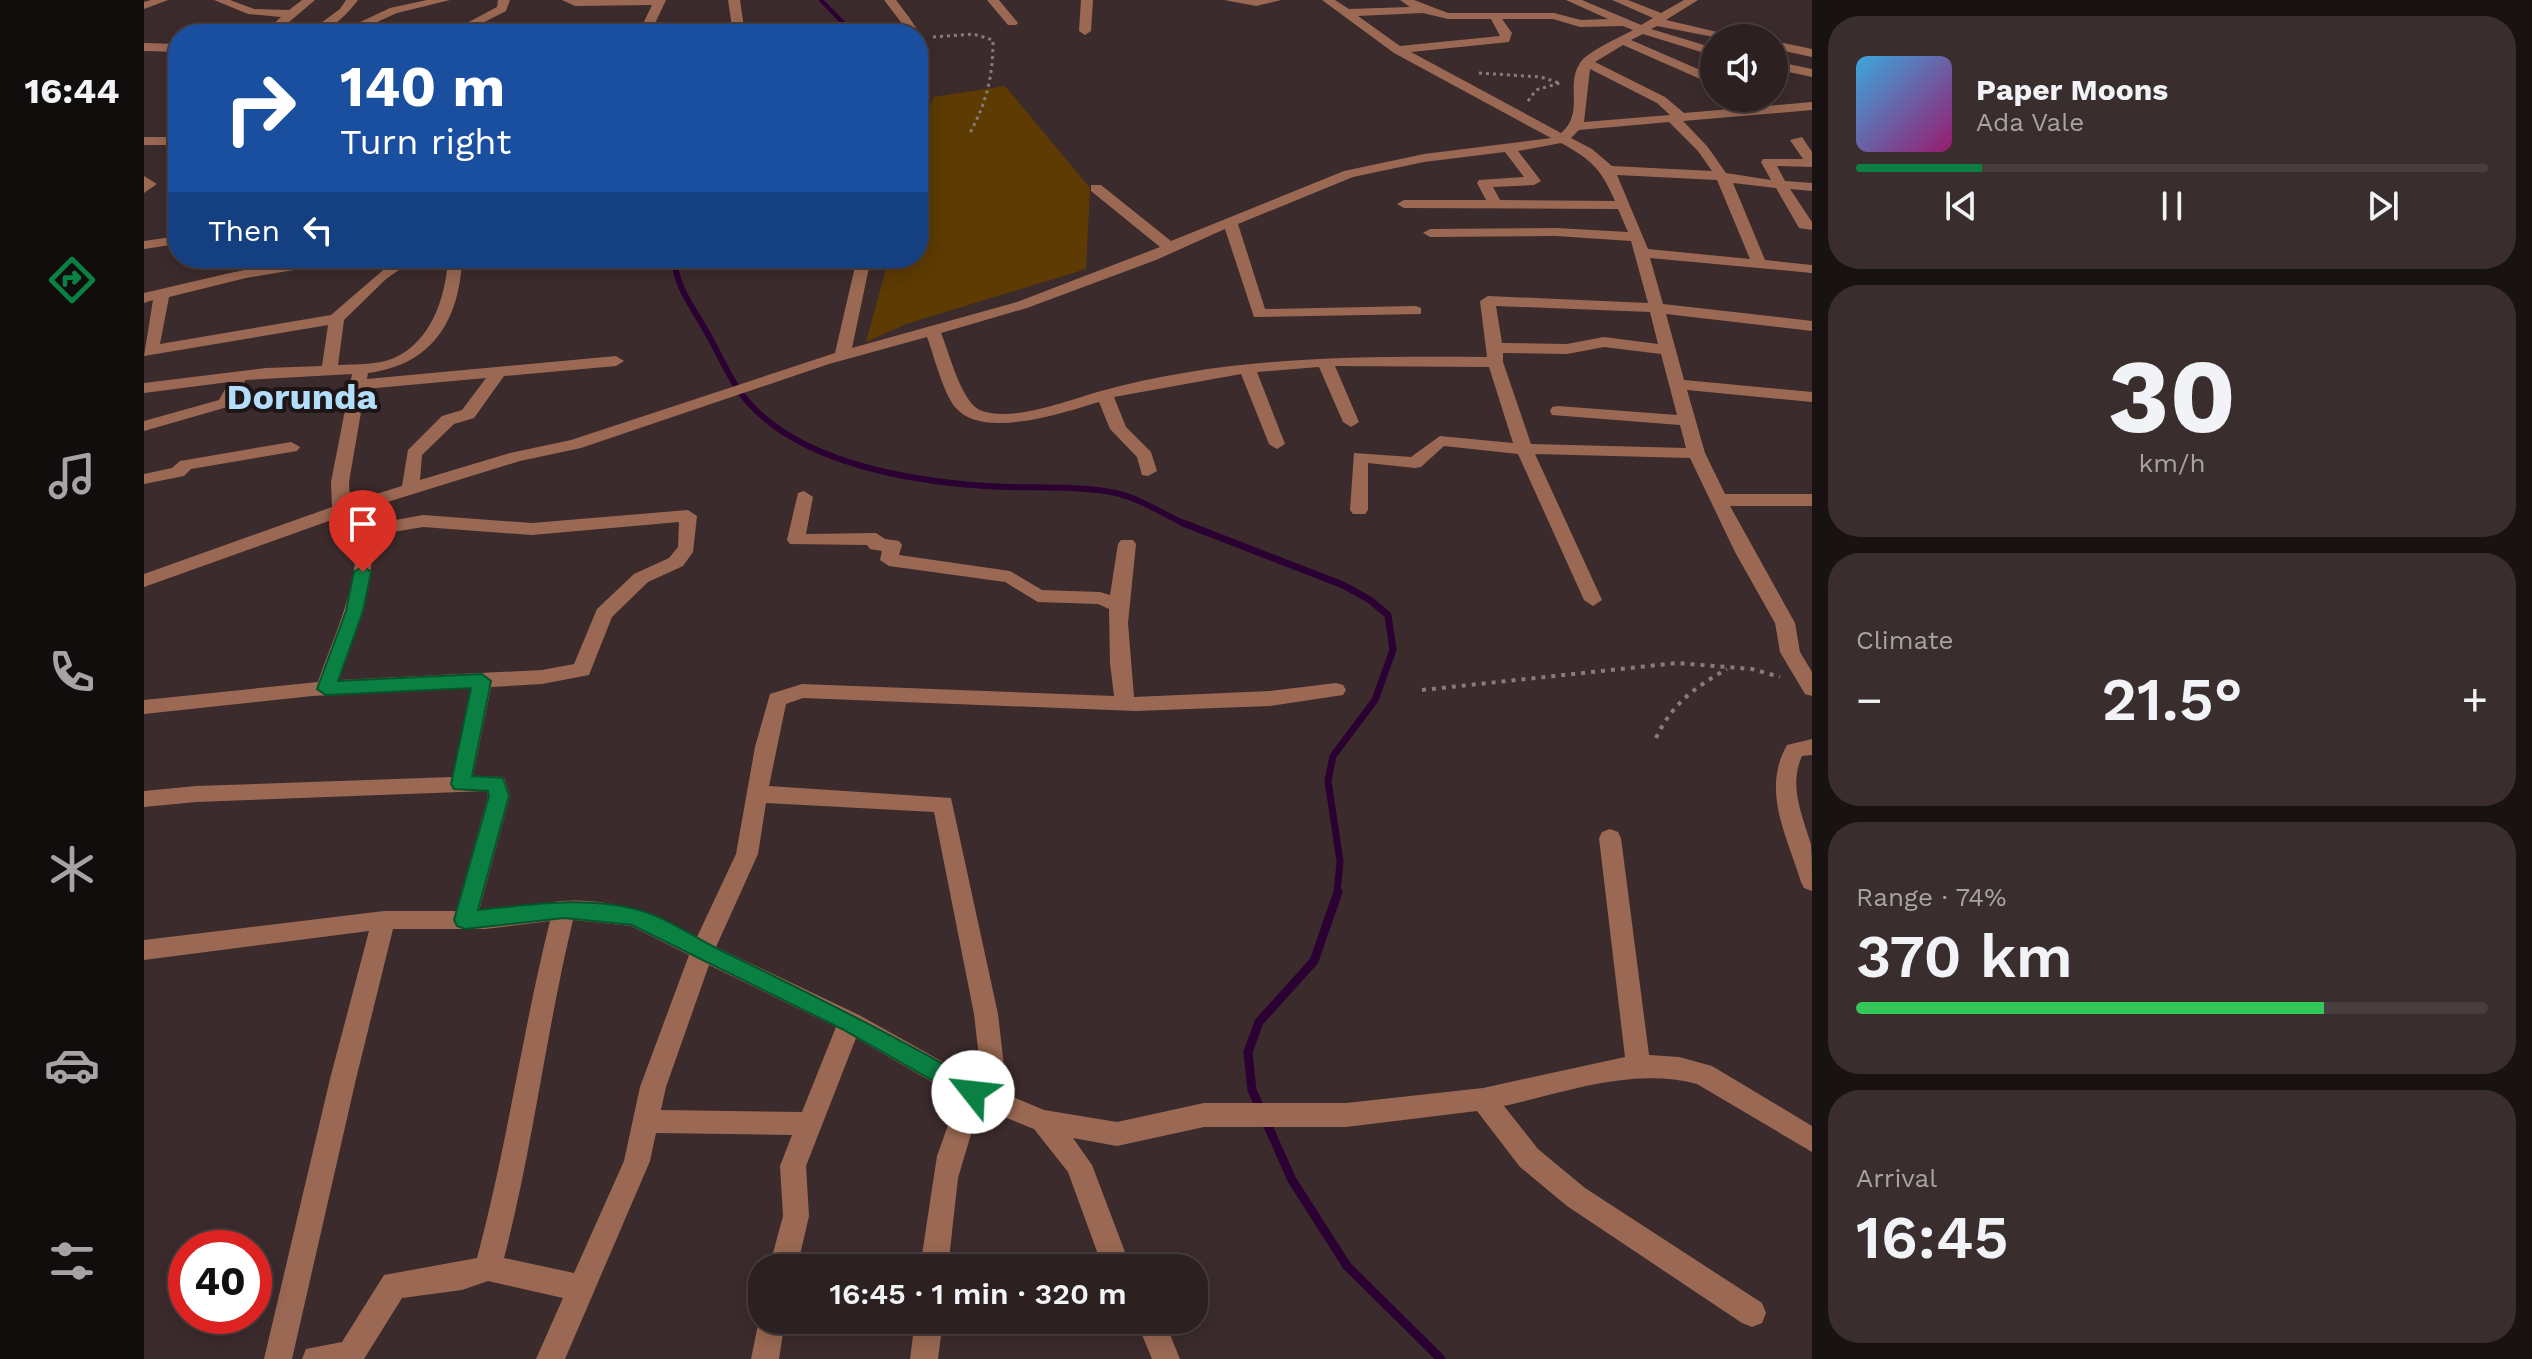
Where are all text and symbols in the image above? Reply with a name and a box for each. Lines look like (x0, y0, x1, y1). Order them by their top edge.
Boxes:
map controls (1700, 24, 1788, 112)
button: sound (1700, 24, 1788, 112)
text: 140 m (340, 54, 505, 120)
icon: right (208, 56, 312, 160)
text: 16:44 (24, 70, 120, 112)
text: Paper Moons (1976, 72, 2168, 107)
text: Ada Vale (1976, 107, 2084, 137)
text: Turn right (340, 121, 511, 163)
icon: previous (1939, 184, 1983, 228)
icon: pause (2150, 184, 2194, 228)
icon: next (2361, 184, 2405, 228)
icon: left (296, 208, 340, 252)
text: Then (208, 213, 280, 248)
icon: directions (44, 252, 100, 308)
text: 30 (2108, 335, 2236, 457)
district label: Dorunda (227, 376, 378, 418)
icon: music (44, 448, 100, 504)
text: km/h (2139, 448, 2205, 478)
pin (329, 490, 397, 572)
icon: arrive (341, 502, 385, 546)
text: Climate (1856, 625, 1954, 655)
icon: phone (44, 644, 100, 700)
text: 21.5° (2101, 664, 2243, 735)
text: − (1856, 674, 1883, 726)
text: + (2461, 674, 2488, 726)
icon: climate (44, 841, 100, 897)
text: Range · 74% (1856, 882, 2007, 912)
text: 370 km (1856, 921, 2073, 992)
icon: car (44, 1037, 100, 1093)
position arrow (931, 1050, 1015, 1134)
text: Arrival (1856, 1163, 1937, 1193)
text: 16:45 (1856, 1202, 2009, 1273)
speed limit sign: 40 (168, 1230, 272, 1334)
icon: filters (44, 1233, 100, 1289)
text: 16:45 · 1 min · 320 m (829, 1276, 1127, 1311)

